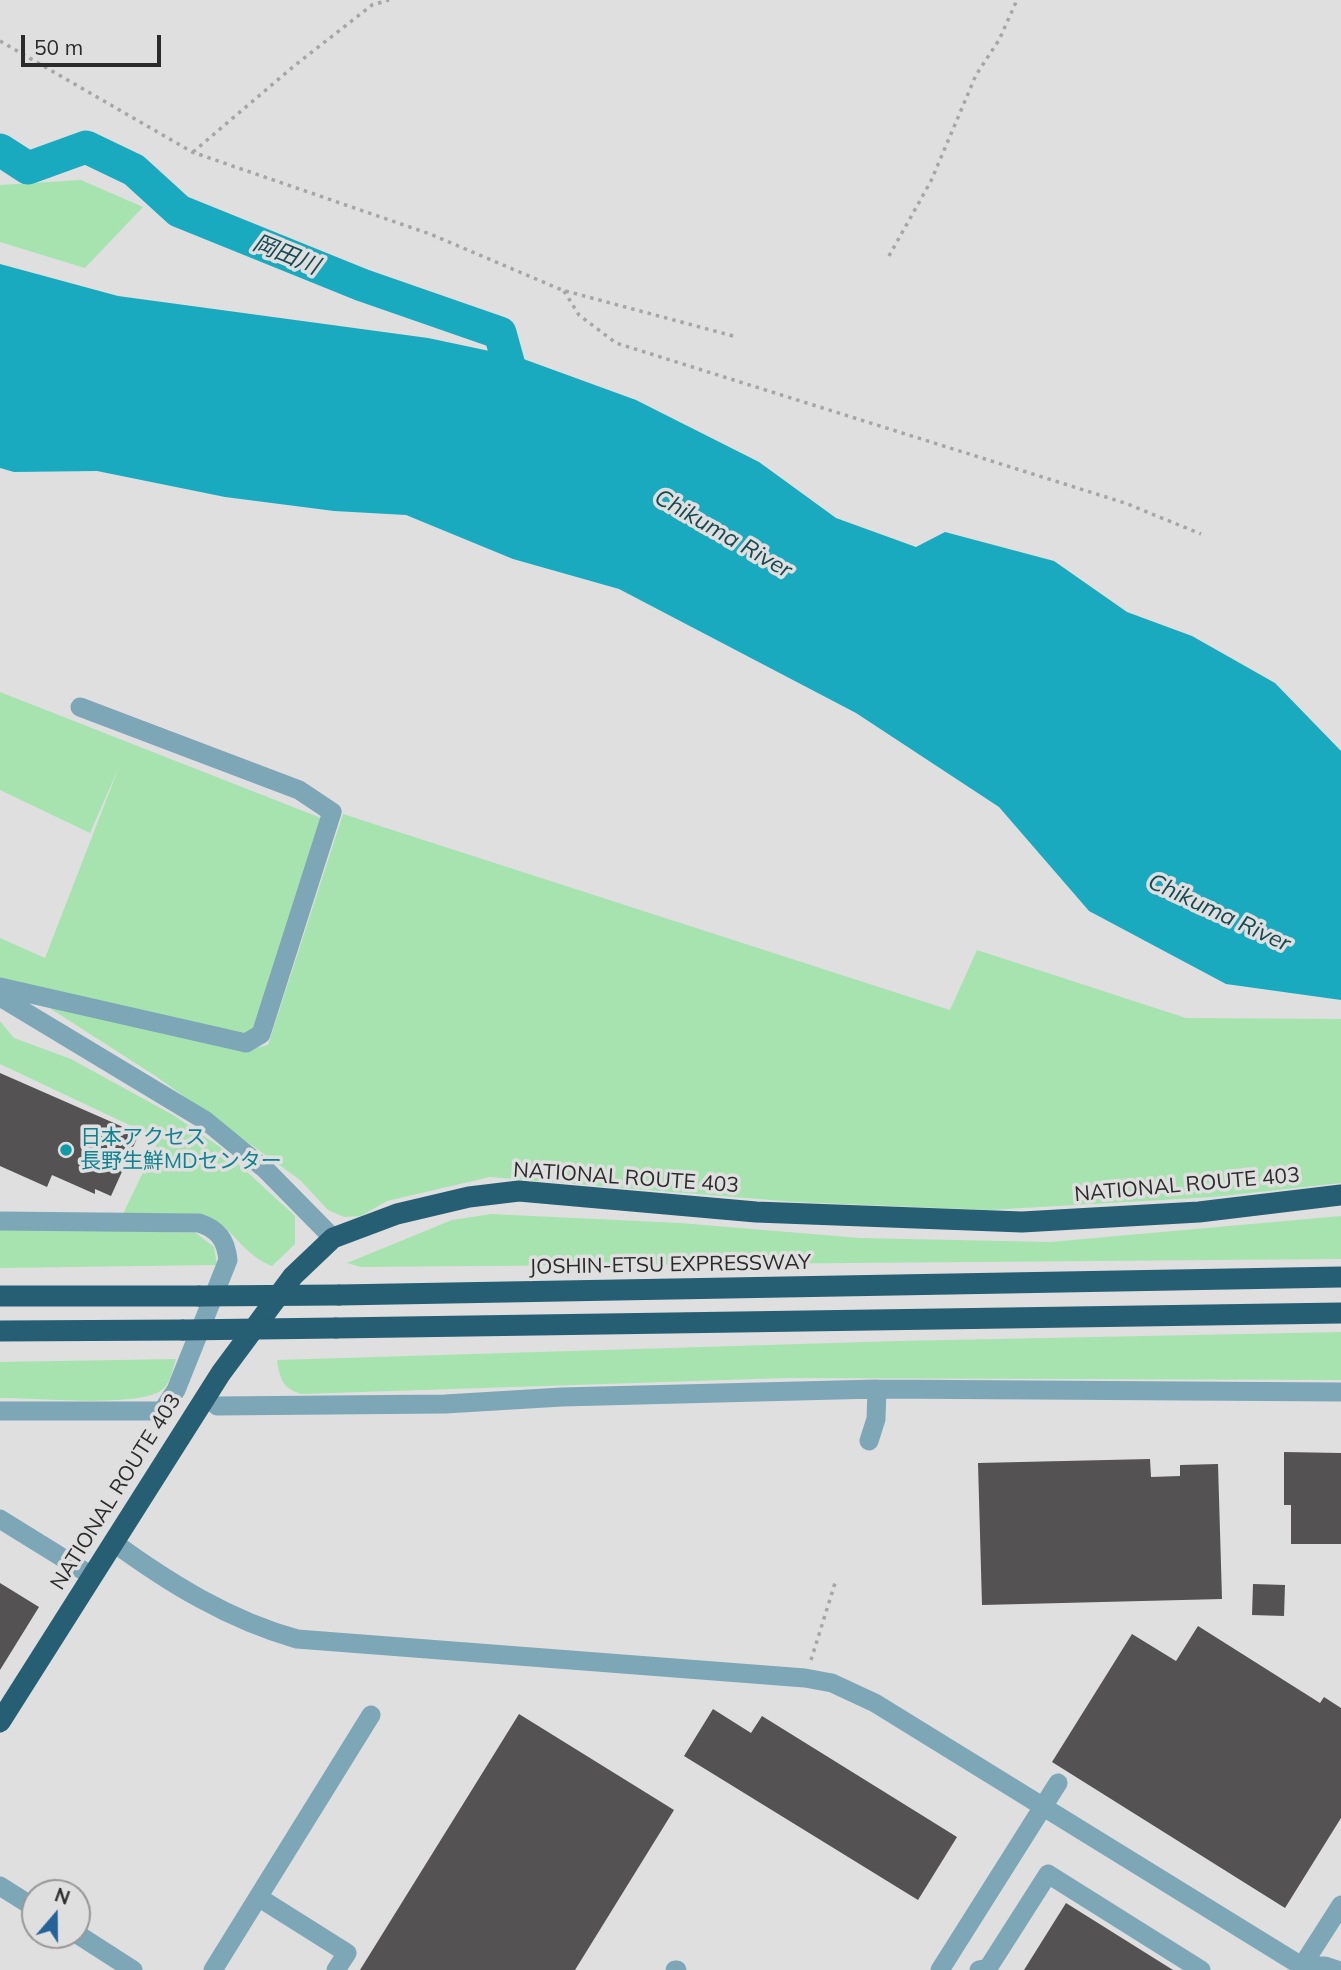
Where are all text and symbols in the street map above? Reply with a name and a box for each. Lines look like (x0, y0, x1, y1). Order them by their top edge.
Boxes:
scale bar (24, 21, 164, 65)
text: 50 m (34, 34, 83, 60)
water label: 岡田川 (249, 229, 323, 281)
water label: Chikuma River (649, 484, 797, 584)
water label: Chikuma River (1143, 868, 1295, 958)
place label: 日本アクセス 長野生鮮MDセンター (80, 1125, 282, 1175)
marker: 日本アクセス 長野生鮮MDセンター (58, 1142, 74, 1158)
street label: NATIONAL ROUTE 403 (512, 1158, 740, 1198)
street label: NATIONAL ROUTE 403 (1073, 1163, 1301, 1207)
street label: JOSHIN-ETSU EXPRESSWAY (529, 1250, 811, 1280)
street label: NATIONAL ROUTE 403 (45, 1389, 187, 1595)
north arrow (21, 1879, 91, 1949)
text: N (52, 1882, 73, 1910)

